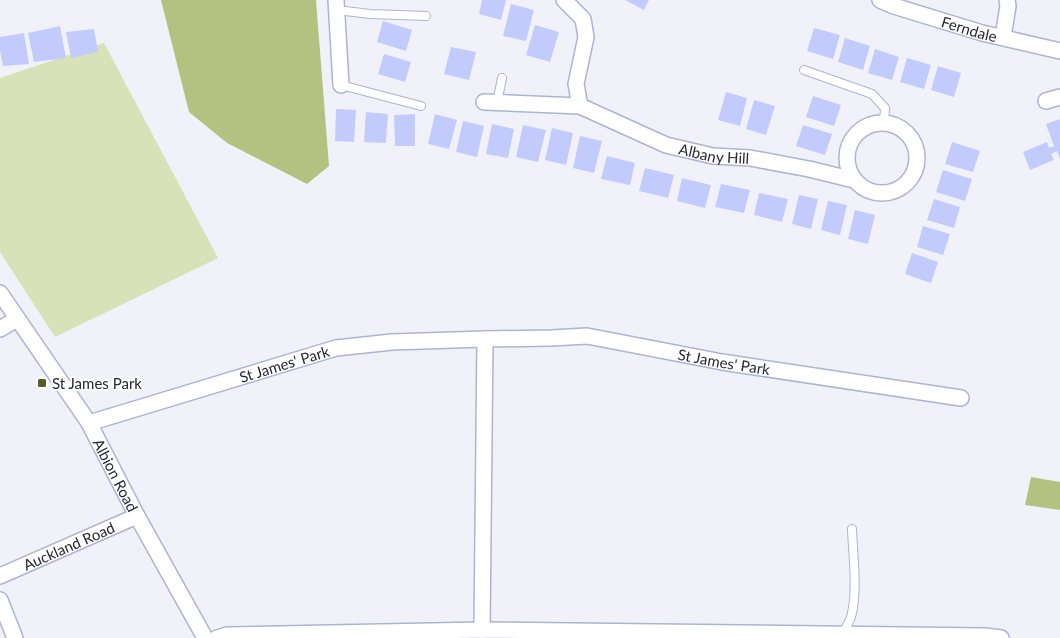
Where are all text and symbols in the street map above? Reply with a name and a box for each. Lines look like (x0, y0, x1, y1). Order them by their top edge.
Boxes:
street label: Ferndale (939, 12, 999, 45)
street label: Albany Hill (677, 139, 750, 167)
street label: St James' Park (237, 341, 332, 386)
street label: St James' Park (676, 345, 772, 378)
place label: St James Park (52, 374, 142, 392)
marker: St James Park (36, 377, 48, 389)
street label: Albion Road (90, 435, 142, 514)
street label: Auckland Road (20, 518, 117, 574)

